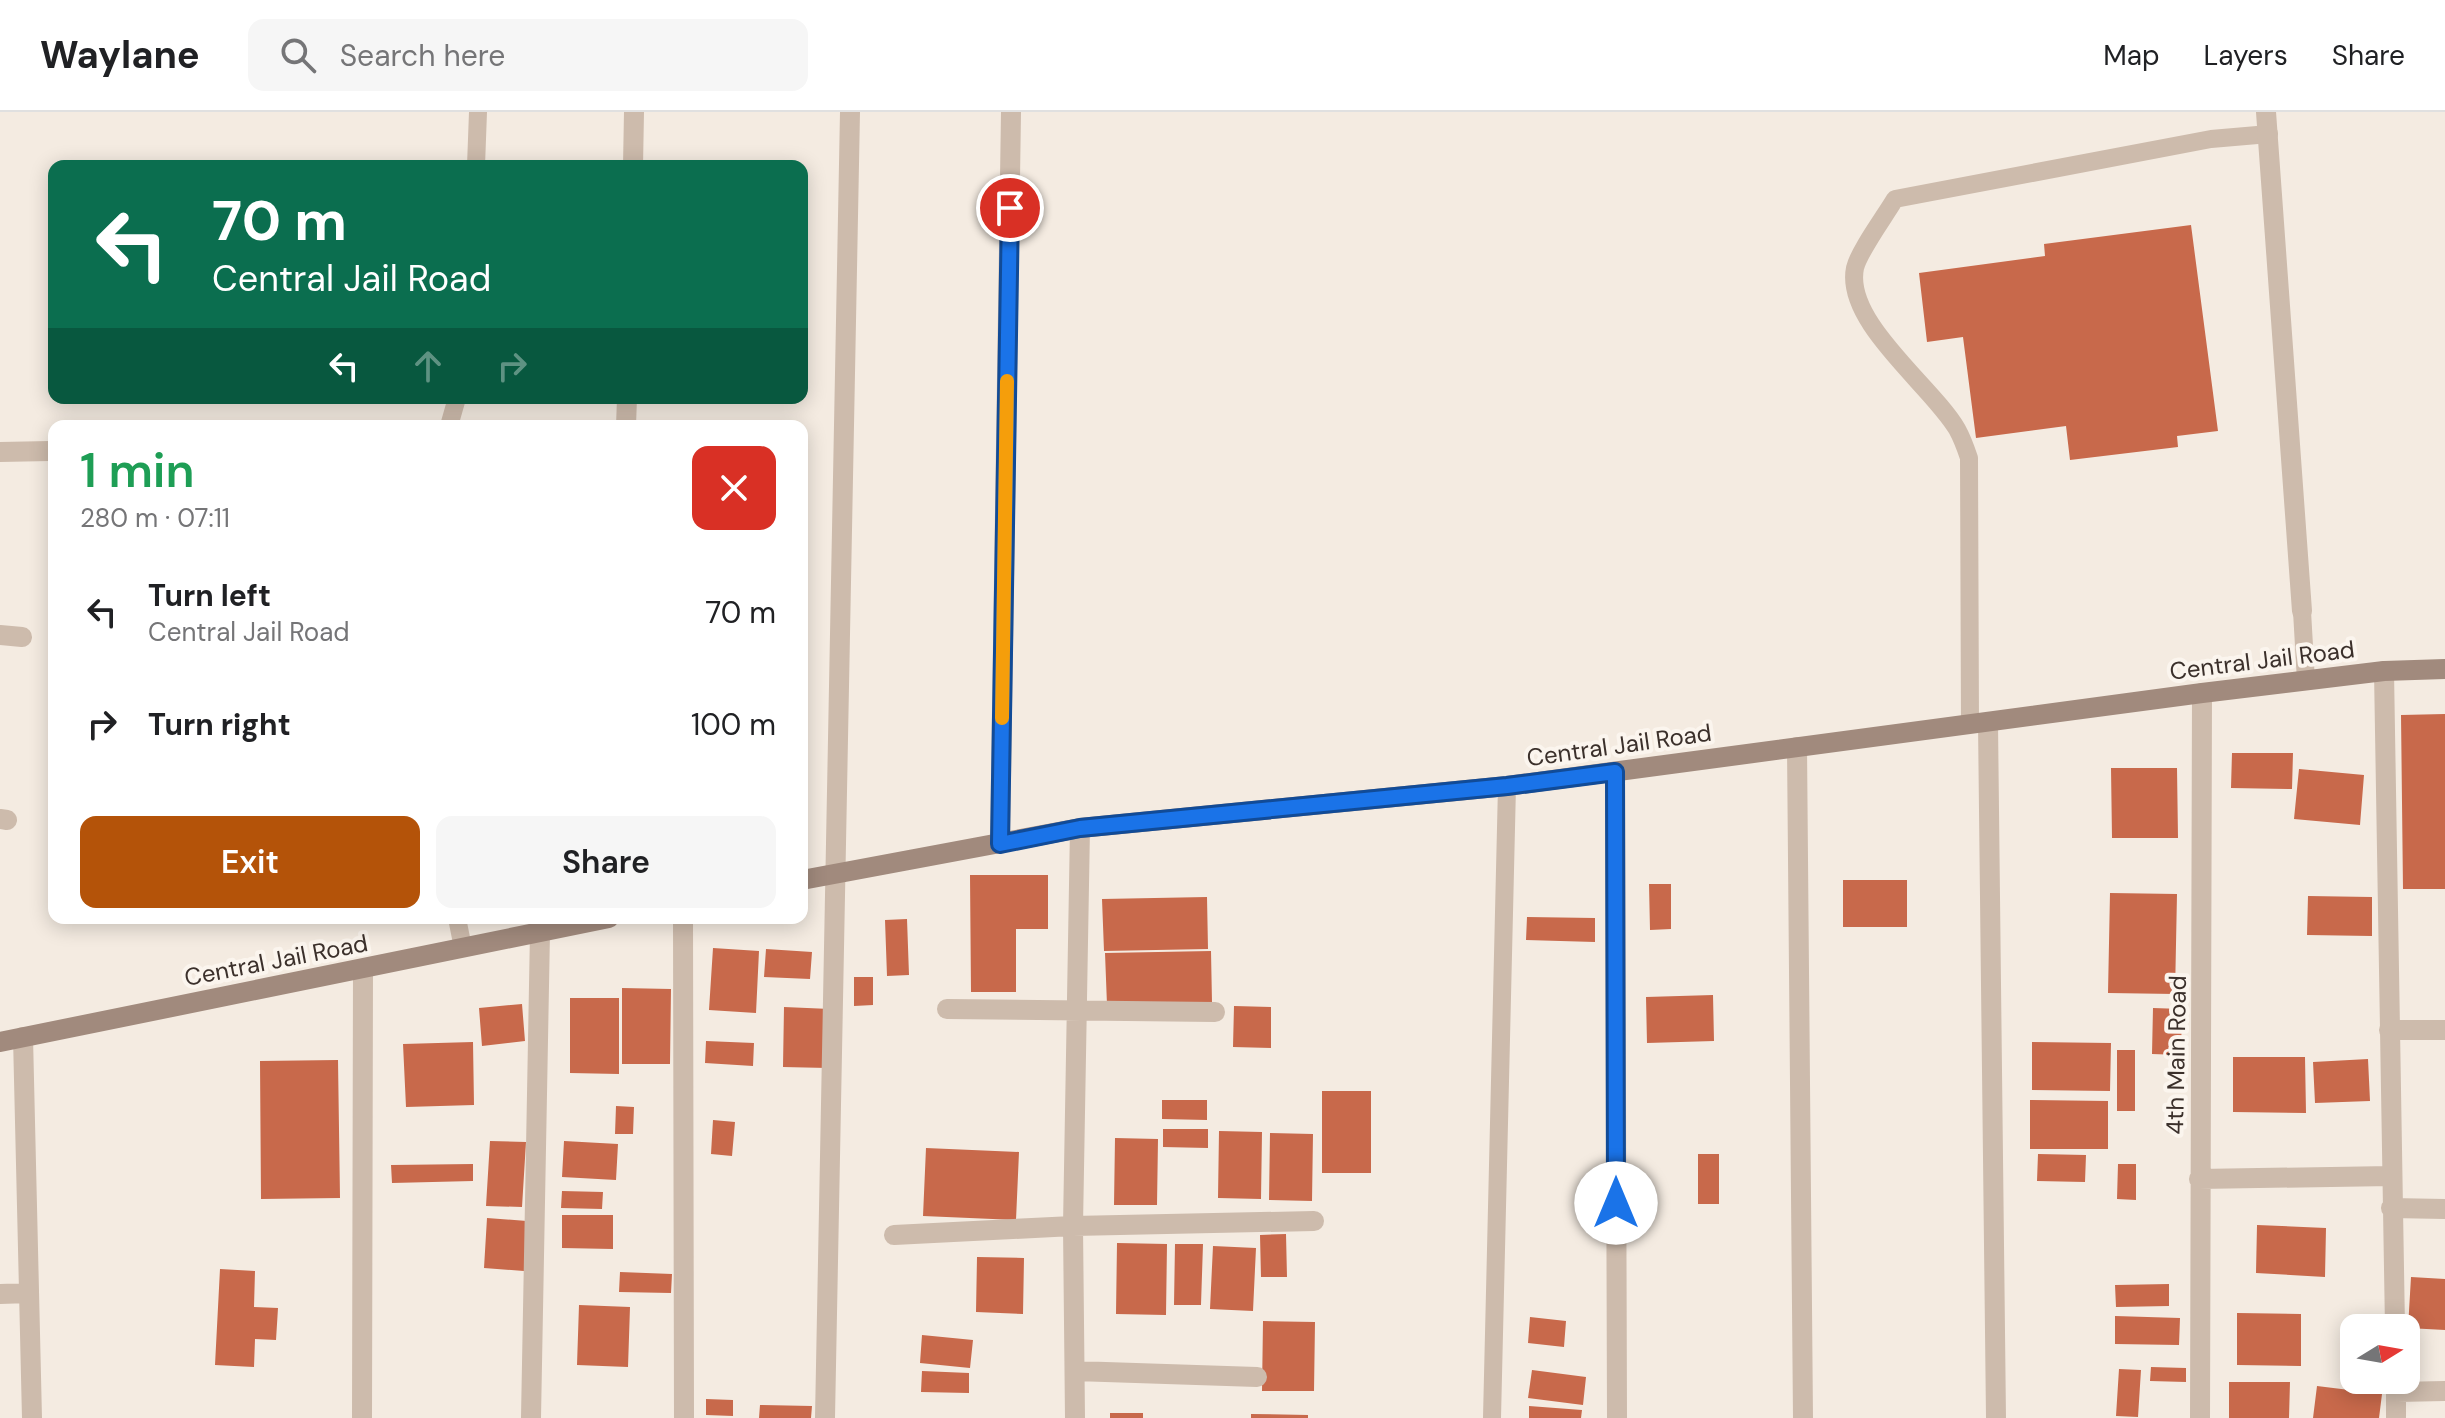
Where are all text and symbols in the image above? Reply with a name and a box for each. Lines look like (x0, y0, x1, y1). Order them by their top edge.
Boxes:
search box (248, 19, 808, 91)
text: Waylane (40, 30, 200, 80)
icon: search (276, 33, 320, 77)
text: Search here (340, 36, 505, 75)
text: Map (2103, 37, 2160, 74)
text: Layers (2204, 37, 2288, 74)
text: Share (2332, 37, 2405, 74)
pin (976, 174, 1044, 242)
text: 70 m (212, 184, 347, 257)
icon: arrive (988, 186, 1032, 230)
icon: left (80, 192, 184, 296)
text: Central Jail Road (212, 255, 491, 302)
icon: left (322, 344, 366, 388)
icon: ahead (406, 344, 450, 388)
icon: right (490, 344, 534, 388)
text: 1 min (80, 439, 195, 502)
button: close (692, 446, 776, 530)
text: 280 m · 07:11 (80, 501, 230, 535)
text: Turn left (148, 576, 271, 615)
icon: left (80, 590, 124, 634)
text: 70 m (705, 593, 776, 632)
text: Central Jail Road (148, 615, 350, 649)
street label: Central Jail Road (2168, 633, 2356, 687)
icon: right (80, 702, 124, 746)
text: Turn right (148, 705, 291, 744)
text: 100 m (691, 705, 776, 744)
street label: Central Jail Road (1525, 717, 1713, 773)
button: Exit (80, 816, 420, 908)
button: Share (436, 816, 776, 908)
street label: Central Jail Road (182, 927, 370, 993)
street label: 4th Main Road (2159, 975, 2193, 1135)
position arrow (1574, 1161, 1658, 1245)
north arrow (2340, 1314, 2420, 1394)
map controls (2340, 1314, 2420, 1394)

